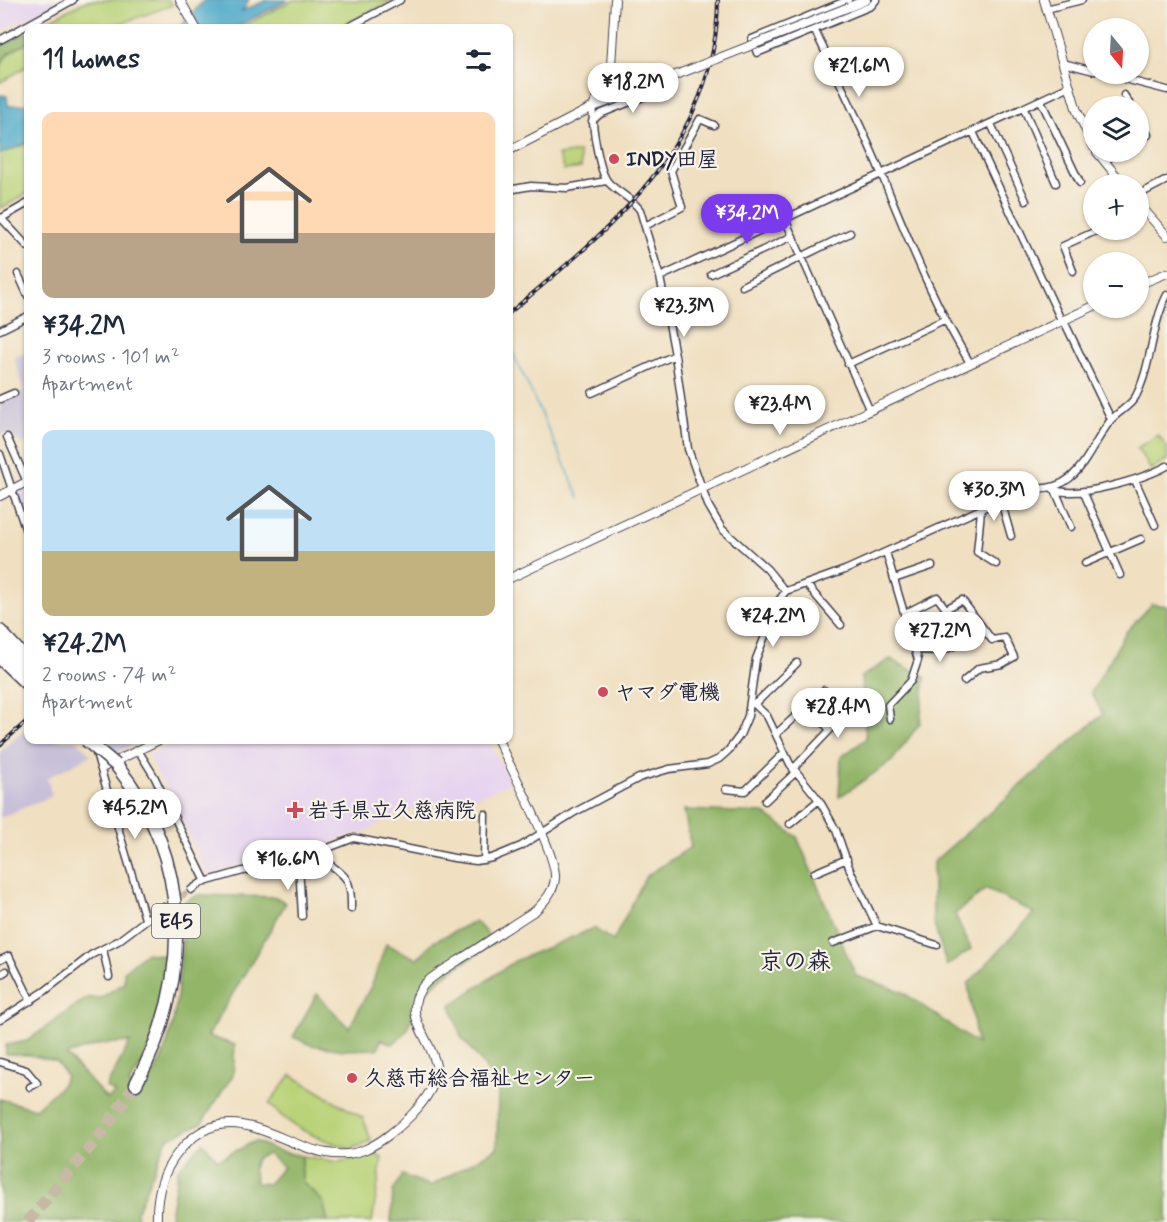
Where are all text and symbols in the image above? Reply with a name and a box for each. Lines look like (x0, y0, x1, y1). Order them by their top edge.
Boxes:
north arrow (1083, 18, 1149, 84)
map controls (1083, 18, 1149, 318)
text: 11 homes (42, 43, 140, 77)
icon: filters (462, 44, 495, 77)
pin: ¥21.6M (810, 47, 908, 98)
text: ¥21.6M (828, 53, 890, 80)
pin: ¥18.2M (584, 63, 682, 114)
text: ¥18.2M (602, 69, 664, 96)
button: layers (1083, 96, 1149, 162)
place label: INDY田屋 (626, 146, 718, 174)
icon: home (215, 151, 323, 259)
marker: INDY田屋 (607, 152, 621, 166)
button: + (1083, 174, 1149, 240)
pin: ¥34.2M (698, 194, 796, 245)
text: ¥34.2M (715, 200, 779, 227)
button: − (1083, 252, 1149, 318)
pin: ¥23.3M (635, 287, 733, 338)
text: ¥23.3M (654, 293, 714, 320)
text: ¥34.2M (42, 310, 126, 344)
text: 3 rooms · 101 m² (42, 344, 180, 371)
text: Apartment (42, 371, 133, 398)
pin: ¥23.4M (731, 385, 829, 436)
text: ¥23.4M (748, 391, 812, 418)
icon: home (215, 469, 323, 577)
pin: ¥30.3M (945, 471, 1043, 522)
text: ¥30.3M (963, 477, 1025, 504)
pin: ¥24.2M (724, 597, 822, 648)
text: ¥24.2M (741, 603, 805, 630)
pin: ¥27.2M (891, 612, 989, 663)
text: ¥27.2M (909, 618, 971, 645)
text: ¥24.2M (42, 628, 126, 662)
text: 2 rooms · 74 m² (42, 662, 176, 689)
place label: ヤマダ電機 (615, 679, 720, 707)
marker: ヤマダ電機 (596, 685, 610, 699)
pin: ¥28.4M (789, 688, 887, 739)
text: Apartment (42, 689, 133, 716)
text: ¥28.4M (805, 694, 871, 721)
pin: ¥45.2M (86, 789, 184, 840)
text: ¥45.2M (102, 795, 168, 822)
place label: 岩手県立久慈病院 (308, 797, 476, 825)
marker: 岩手県立久慈病院 (286, 801, 304, 819)
pin: ¥16.6M (239, 840, 337, 891)
text: ¥16.6M (256, 846, 320, 873)
road number: E45 (152, 904, 200, 938)
district label: 京の森 (759, 947, 831, 978)
place label: 久慈市総合福祉センター (364, 1065, 595, 1093)
marker: 久慈市総合福祉センター (345, 1071, 359, 1085)

